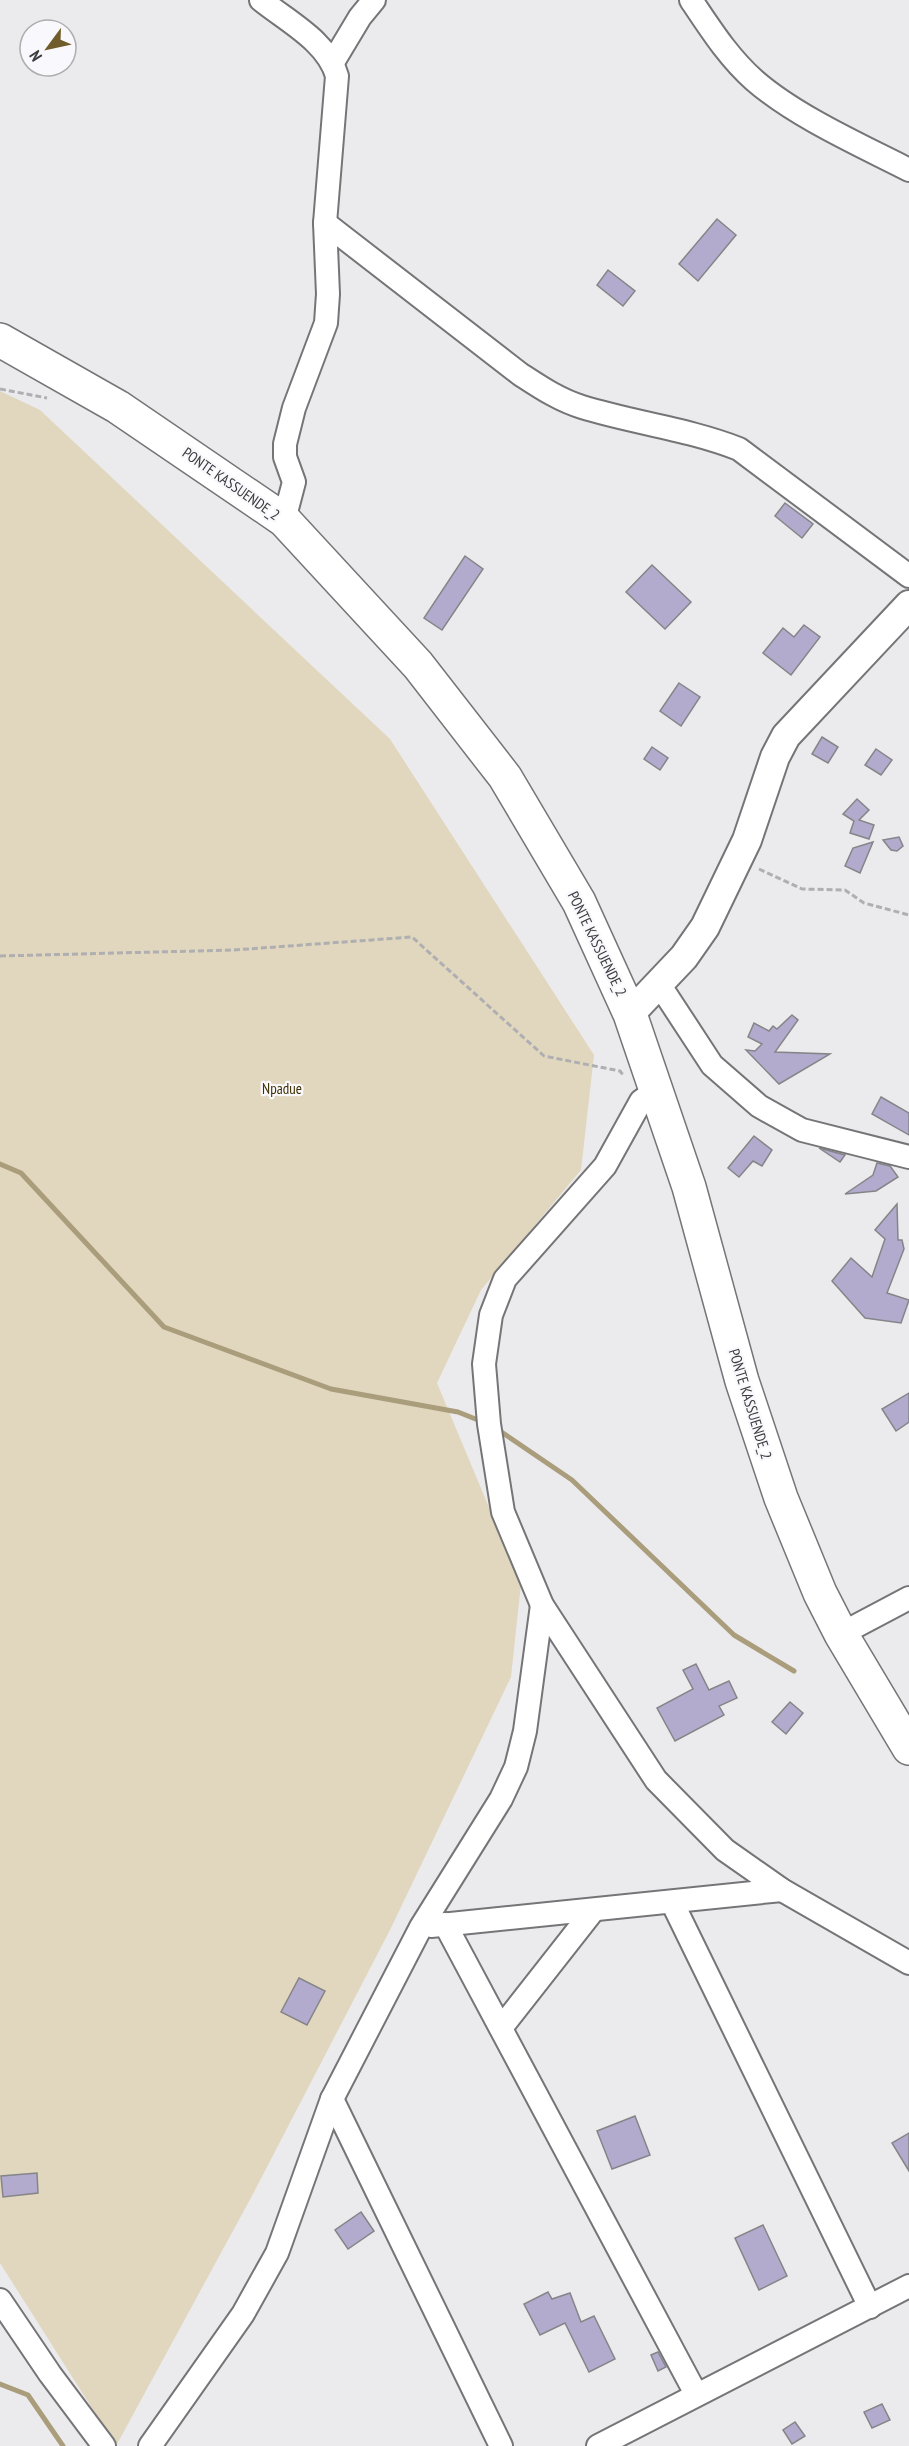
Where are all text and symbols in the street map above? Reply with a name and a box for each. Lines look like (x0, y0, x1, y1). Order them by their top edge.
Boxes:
north arrow (18, 18, 78, 78)
text: N (25, 47, 46, 65)
street label: PONTE KASSUENDE_2 (179, 443, 284, 524)
street label: PONTE KASSUENDE_2 (564, 888, 631, 999)
park label: Npadue (262, 1079, 302, 1098)
street label: PONTE KASSUENDE_2 (725, 1346, 776, 1461)

